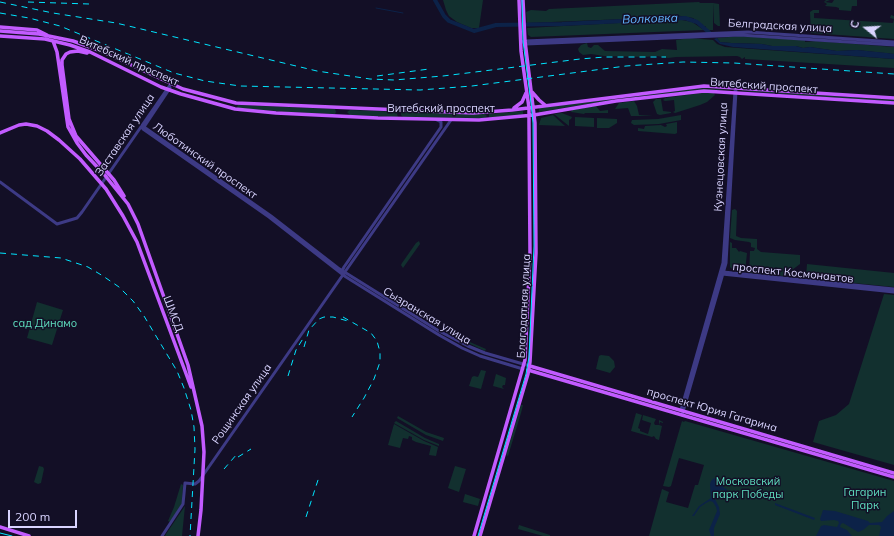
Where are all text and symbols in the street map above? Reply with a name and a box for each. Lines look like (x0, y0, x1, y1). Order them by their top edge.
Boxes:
north arrow (846, 8, 886, 48)
water label: Волковка (622, 11, 678, 27)
street label: Белградская улица (728, 17, 832, 35)
text: С (847, 19, 862, 30)
street label: Витебский проспект (77, 33, 181, 89)
street label: Витебский проспект (710, 76, 818, 96)
street label: Заставская улица (93, 91, 157, 179)
street label: Витебский проспект (387, 102, 495, 116)
street label: Кузнецовская улица (712, 102, 730, 212)
street label: Люботинский проспект (150, 120, 260, 202)
street label: Благодатная улица (515, 253, 533, 359)
street label: проспект Космонавтов (732, 260, 854, 286)
street label: Сызранская улица (381, 284, 473, 348)
street label: ШМСД (160, 294, 186, 334)
park label: сад Динамо (13, 317, 77, 331)
street label: Рощинская улица (209, 361, 275, 447)
street label: проспект Юрия Гагарина (645, 385, 779, 435)
park label: Московский парк Победы (713, 475, 783, 501)
park label: Гагарин Парк (844, 486, 886, 512)
scale bar (10, 502, 79, 528)
text: 200 m (15, 509, 50, 524)

